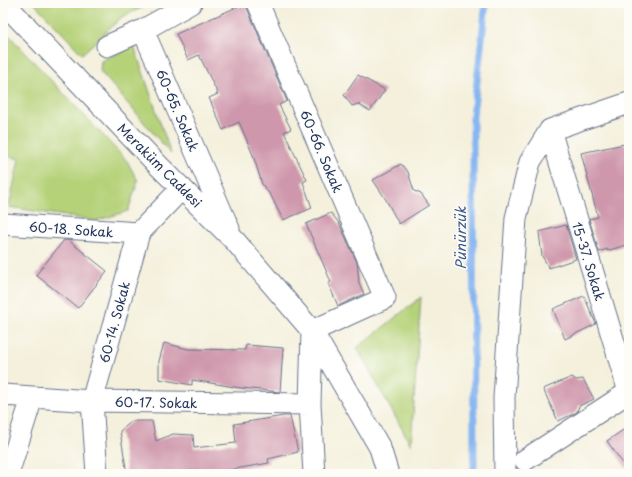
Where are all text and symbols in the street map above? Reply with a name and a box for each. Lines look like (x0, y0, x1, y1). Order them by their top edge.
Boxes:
street label: 60-65. Sokak (152, 66, 204, 155)
street label: 60-66. Sokak (296, 107, 348, 196)
street label: Meraküm Caddesi (114, 119, 206, 211)
water label: Pünürzük (450, 206, 471, 269)
street label: 60-18. Sokak (28, 217, 114, 241)
street label: 15-37. Sokak (568, 219, 610, 303)
street label: 60-14. Sokak (94, 278, 134, 365)
street label: 60-17. Sokak (114, 392, 198, 412)

